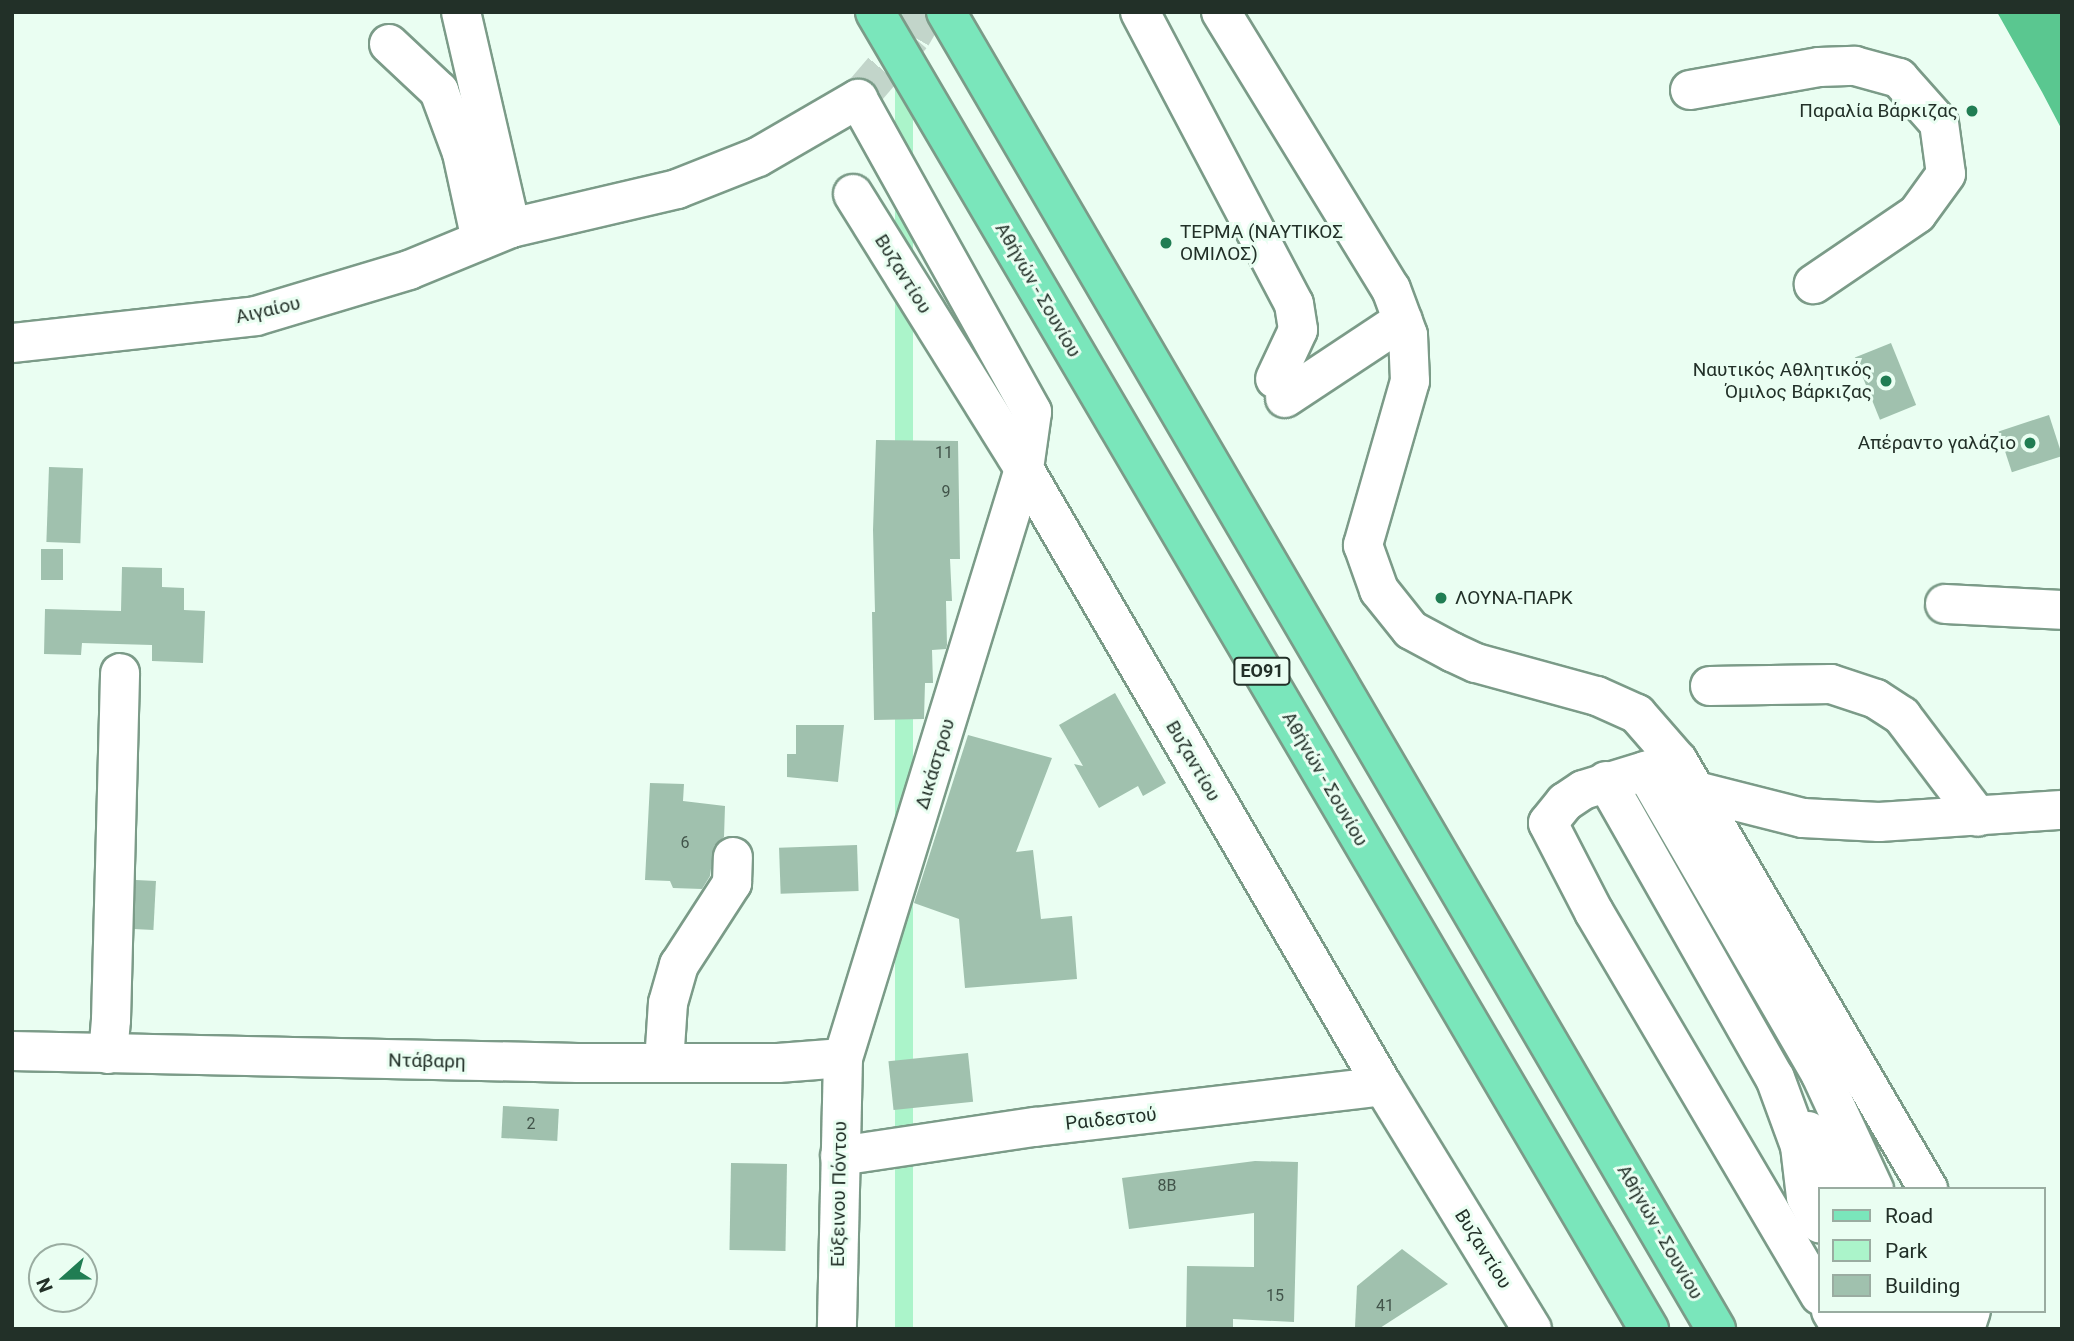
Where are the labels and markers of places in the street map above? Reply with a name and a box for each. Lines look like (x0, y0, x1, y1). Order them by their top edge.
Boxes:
place label: Παραλία Βάρκιζας (1799, 100, 1958, 122)
marker: Παραλία Βάρκιζας (1964, 103, 1980, 119)
place label: ΤΕΡΜΑ (ΝΑΥΤΙΚΟΣ ΟΜΙΛΟΣ) (1180, 221, 1343, 265)
marker: ΤΕΡΜΑ (ΝΑΥΤΙΚΟΣ ΟΜΙΛΟΣ) (1158, 235, 1174, 251)
place label: Ναυτικός Αθλητικός Όμιλος Βάρκιζας (1693, 359, 1872, 403)
marker: Ναυτικός Αθλητικός Όμιλος Βάρκιζας (1878, 373, 1894, 389)
place label: Απέραντο γαλάζιο (1858, 432, 2016, 454)
marker: Απέραντο γαλάζιο (2022, 435, 2038, 451)
place label: ΛΟΥΝΑ-ΠΑΡΚ (1455, 587, 1573, 609)
marker: ΛΟΥΝΑ-ΠΑΡΚ (1433, 590, 1449, 606)

